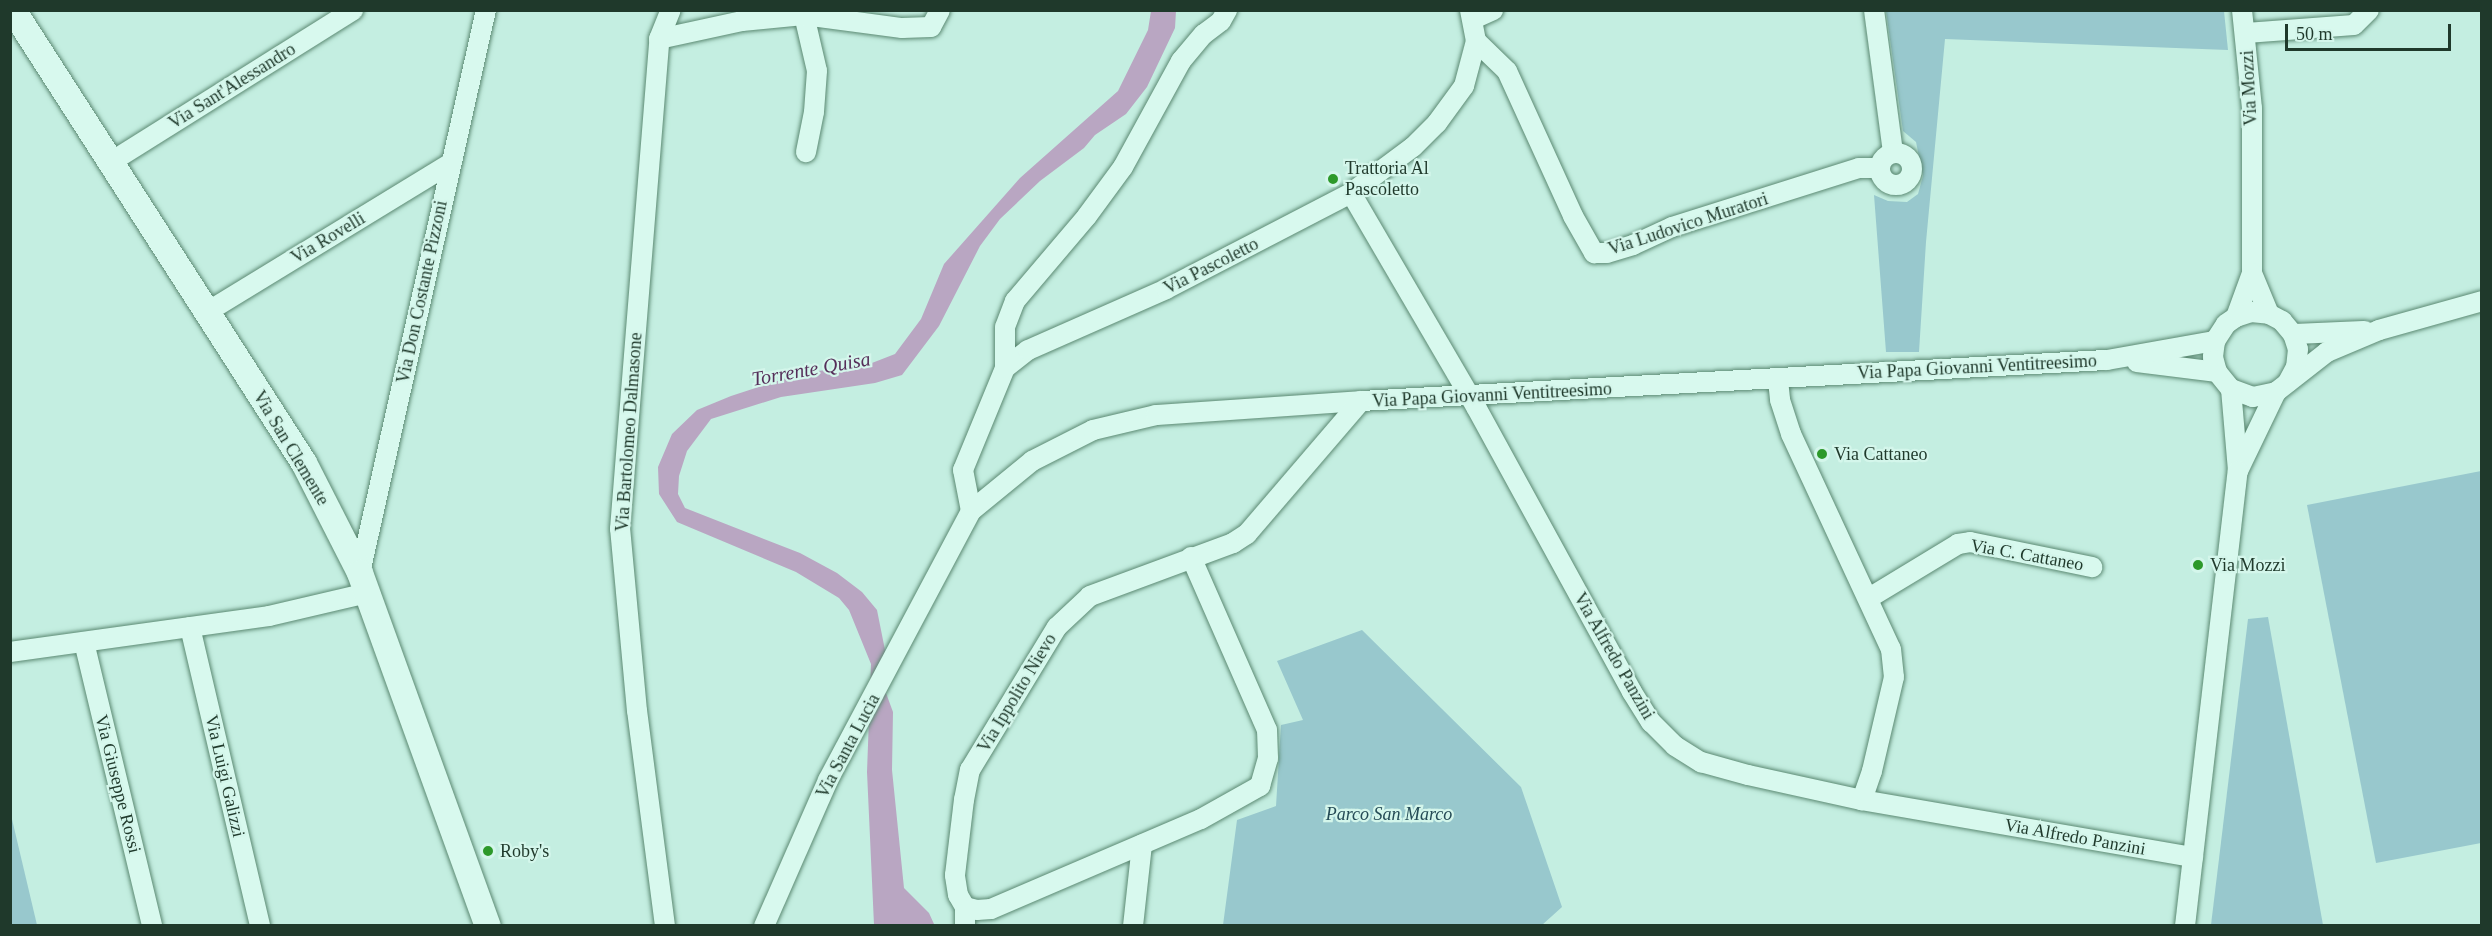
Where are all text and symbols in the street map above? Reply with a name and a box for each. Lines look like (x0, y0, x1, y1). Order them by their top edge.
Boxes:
scale bar (2288, 12, 2454, 50)
text: 50 m (2296, 24, 2333, 44)
street label: Via Sant'Alessandro (165, 38, 299, 134)
street label: Via Mozzi (2236, 50, 2262, 126)
place label: Trattoria Al Pascoletto (1345, 158, 1430, 201)
marker: Trattoria Al Pascoletto (1326, 172, 1340, 186)
street label: Via Ludovico Muratori (1605, 188, 1771, 260)
street label: Via Don Costante Pizzoni (392, 199, 452, 385)
street label: Via Rovelli (287, 208, 369, 268)
street label: Via Pascoletto (1160, 233, 1262, 299)
street label: Via Bartolomeo Dalmasone (611, 332, 647, 532)
water label: Torrente Quisa (750, 347, 872, 391)
street label: Via Papa Giovanni Ventitreesimo (1856, 350, 2098, 384)
street label: Via Papa Giovanni Ventitreesimo (1371, 378, 1613, 412)
street label: Via San Clemente (248, 387, 334, 509)
place label: Via Cattaneo (1834, 443, 1927, 465)
marker: Via Cattaneo (1815, 447, 1829, 461)
street label: Via C. Cattaneo (1969, 534, 2085, 576)
place label: Via Mozzi (2210, 554, 2285, 576)
marker: Via Mozzi (2191, 558, 2205, 572)
street label: Via Alfredo Panzini (1569, 588, 1659, 724)
street label: Via Ippolito Nievo (973, 630, 1061, 756)
street label: Via Santa Lucia (811, 690, 885, 802)
street label: Via Giuseppe Rossi (90, 713, 146, 855)
street label: Via Luigi Galizzi (200, 713, 250, 839)
park label: Parco San Marco (1326, 803, 1452, 825)
street label: Via Alfredo Panzini (2002, 814, 2148, 860)
place label: Roby's (500, 840, 549, 862)
marker: Roby's (481, 844, 495, 858)

